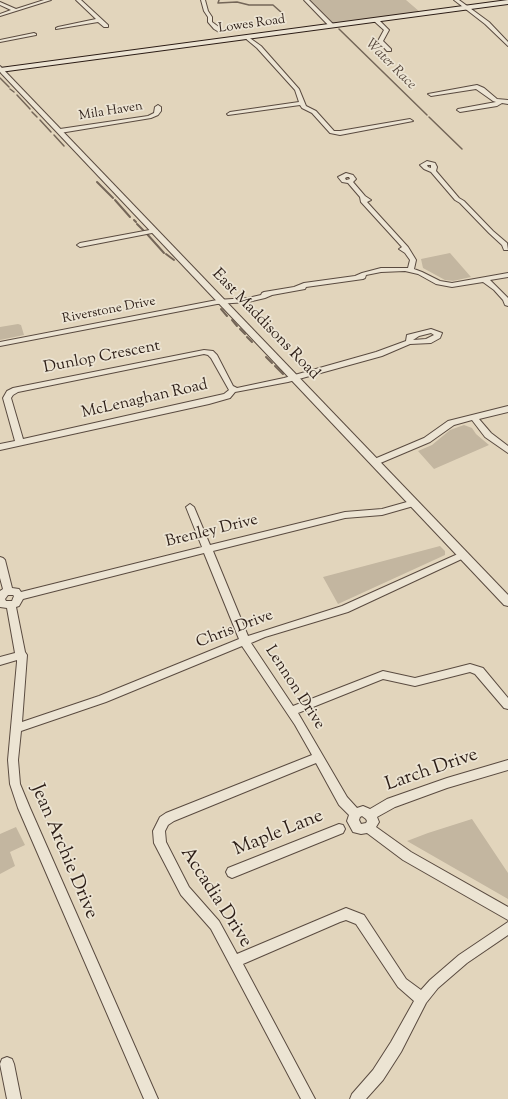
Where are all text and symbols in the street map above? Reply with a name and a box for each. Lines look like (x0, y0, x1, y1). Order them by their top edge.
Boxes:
street label: Lowes Road (218, 13, 286, 37)
water label: Water Race (361, 36, 419, 94)
street label: Mila Haven (78, 99, 144, 125)
street label: East Maddisons Road (207, 266, 323, 384)
street label: Riverstone Drive (61, 294, 157, 328)
street label: Dunlop Crescent (42, 337, 162, 379)
street label: McLenaghan Road (80, 376, 210, 424)
street label: Brenley Drive (164, 511, 260, 553)
street label: Chris Drive (194, 607, 276, 653)
street label: Lennon Drive (260, 643, 328, 733)
street label: Larch Drive (383, 745, 481, 797)
street label: Jean Archie Drive (24, 781, 102, 923)
street label: Maple Lane (231, 806, 327, 862)
street label: Accadia Drive (174, 844, 256, 952)

